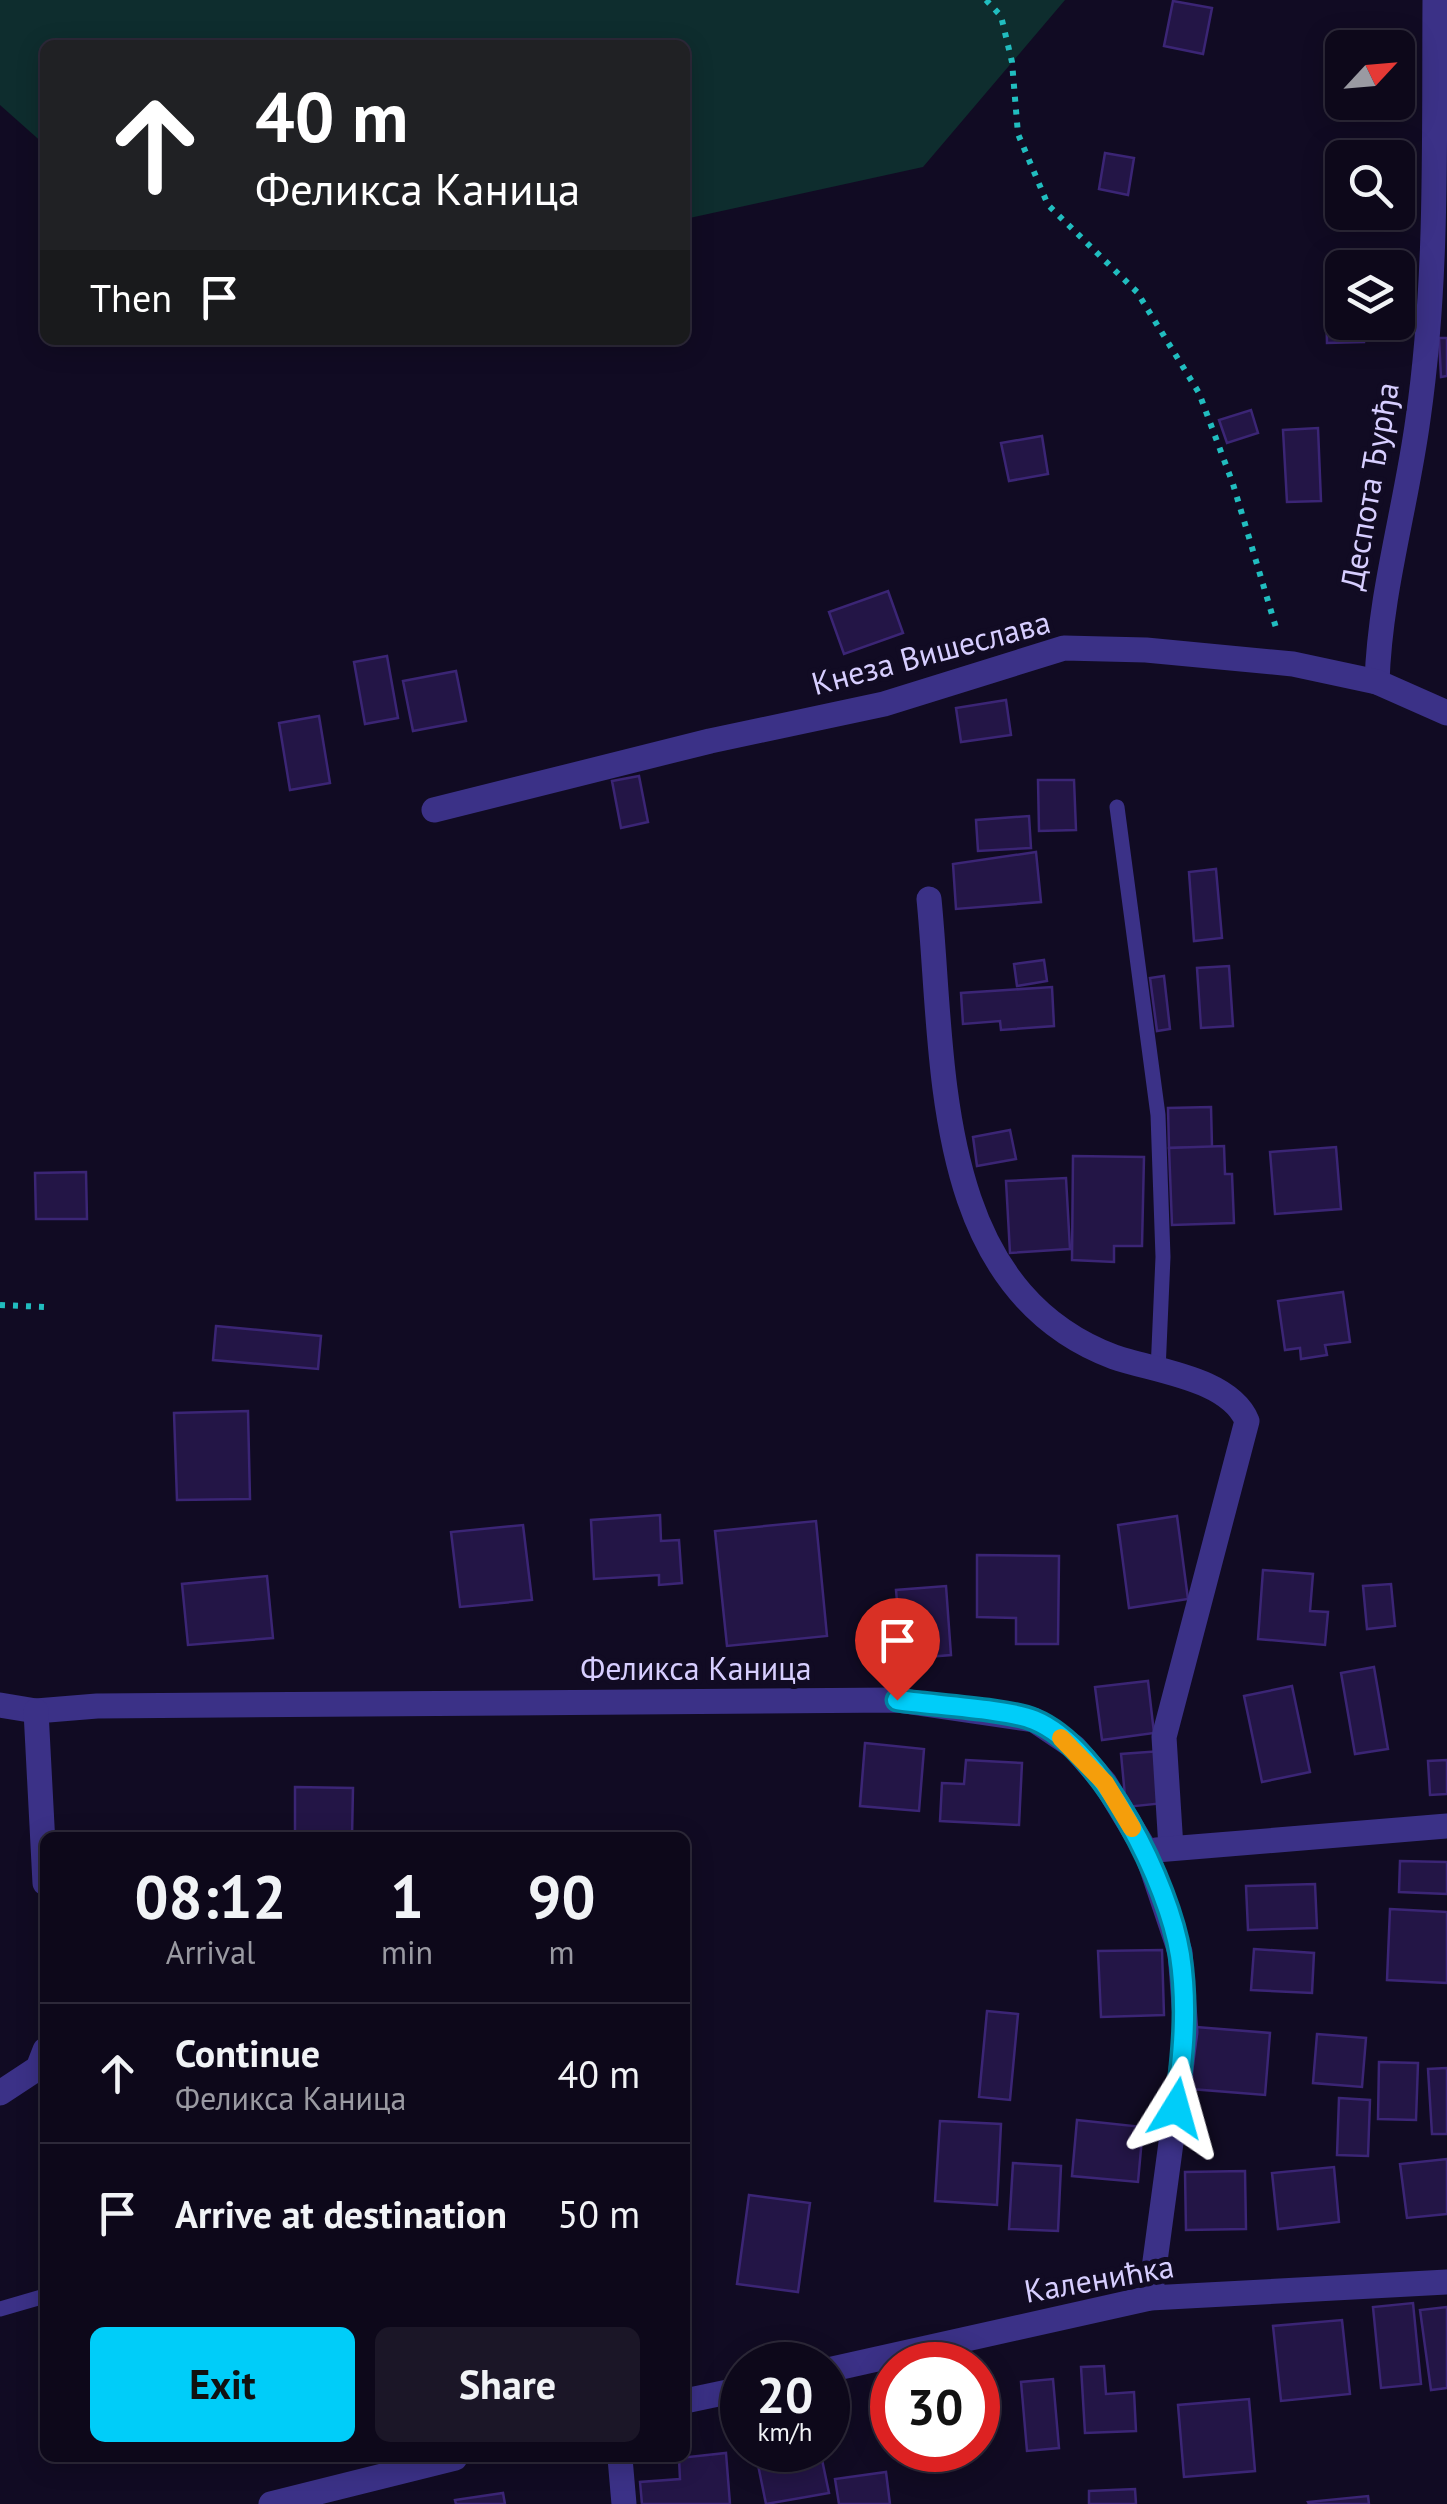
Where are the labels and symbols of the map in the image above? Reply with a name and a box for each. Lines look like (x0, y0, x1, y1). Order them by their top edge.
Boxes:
north arrow (1325, 30, 1415, 120)
street label: Деспота Ђурђа (1330, 379, 1408, 593)
street label: Кнеза Вишеслава (807, 600, 1055, 704)
pin (855, 1598, 940, 1701)
street label: Феликса Каница (580, 1647, 812, 1689)
position arrow (1124, 2056, 1228, 2160)
street label: Каленићка (1021, 2244, 1177, 2312)
speed limit sign: 30 (870, 2342, 1000, 2472)

